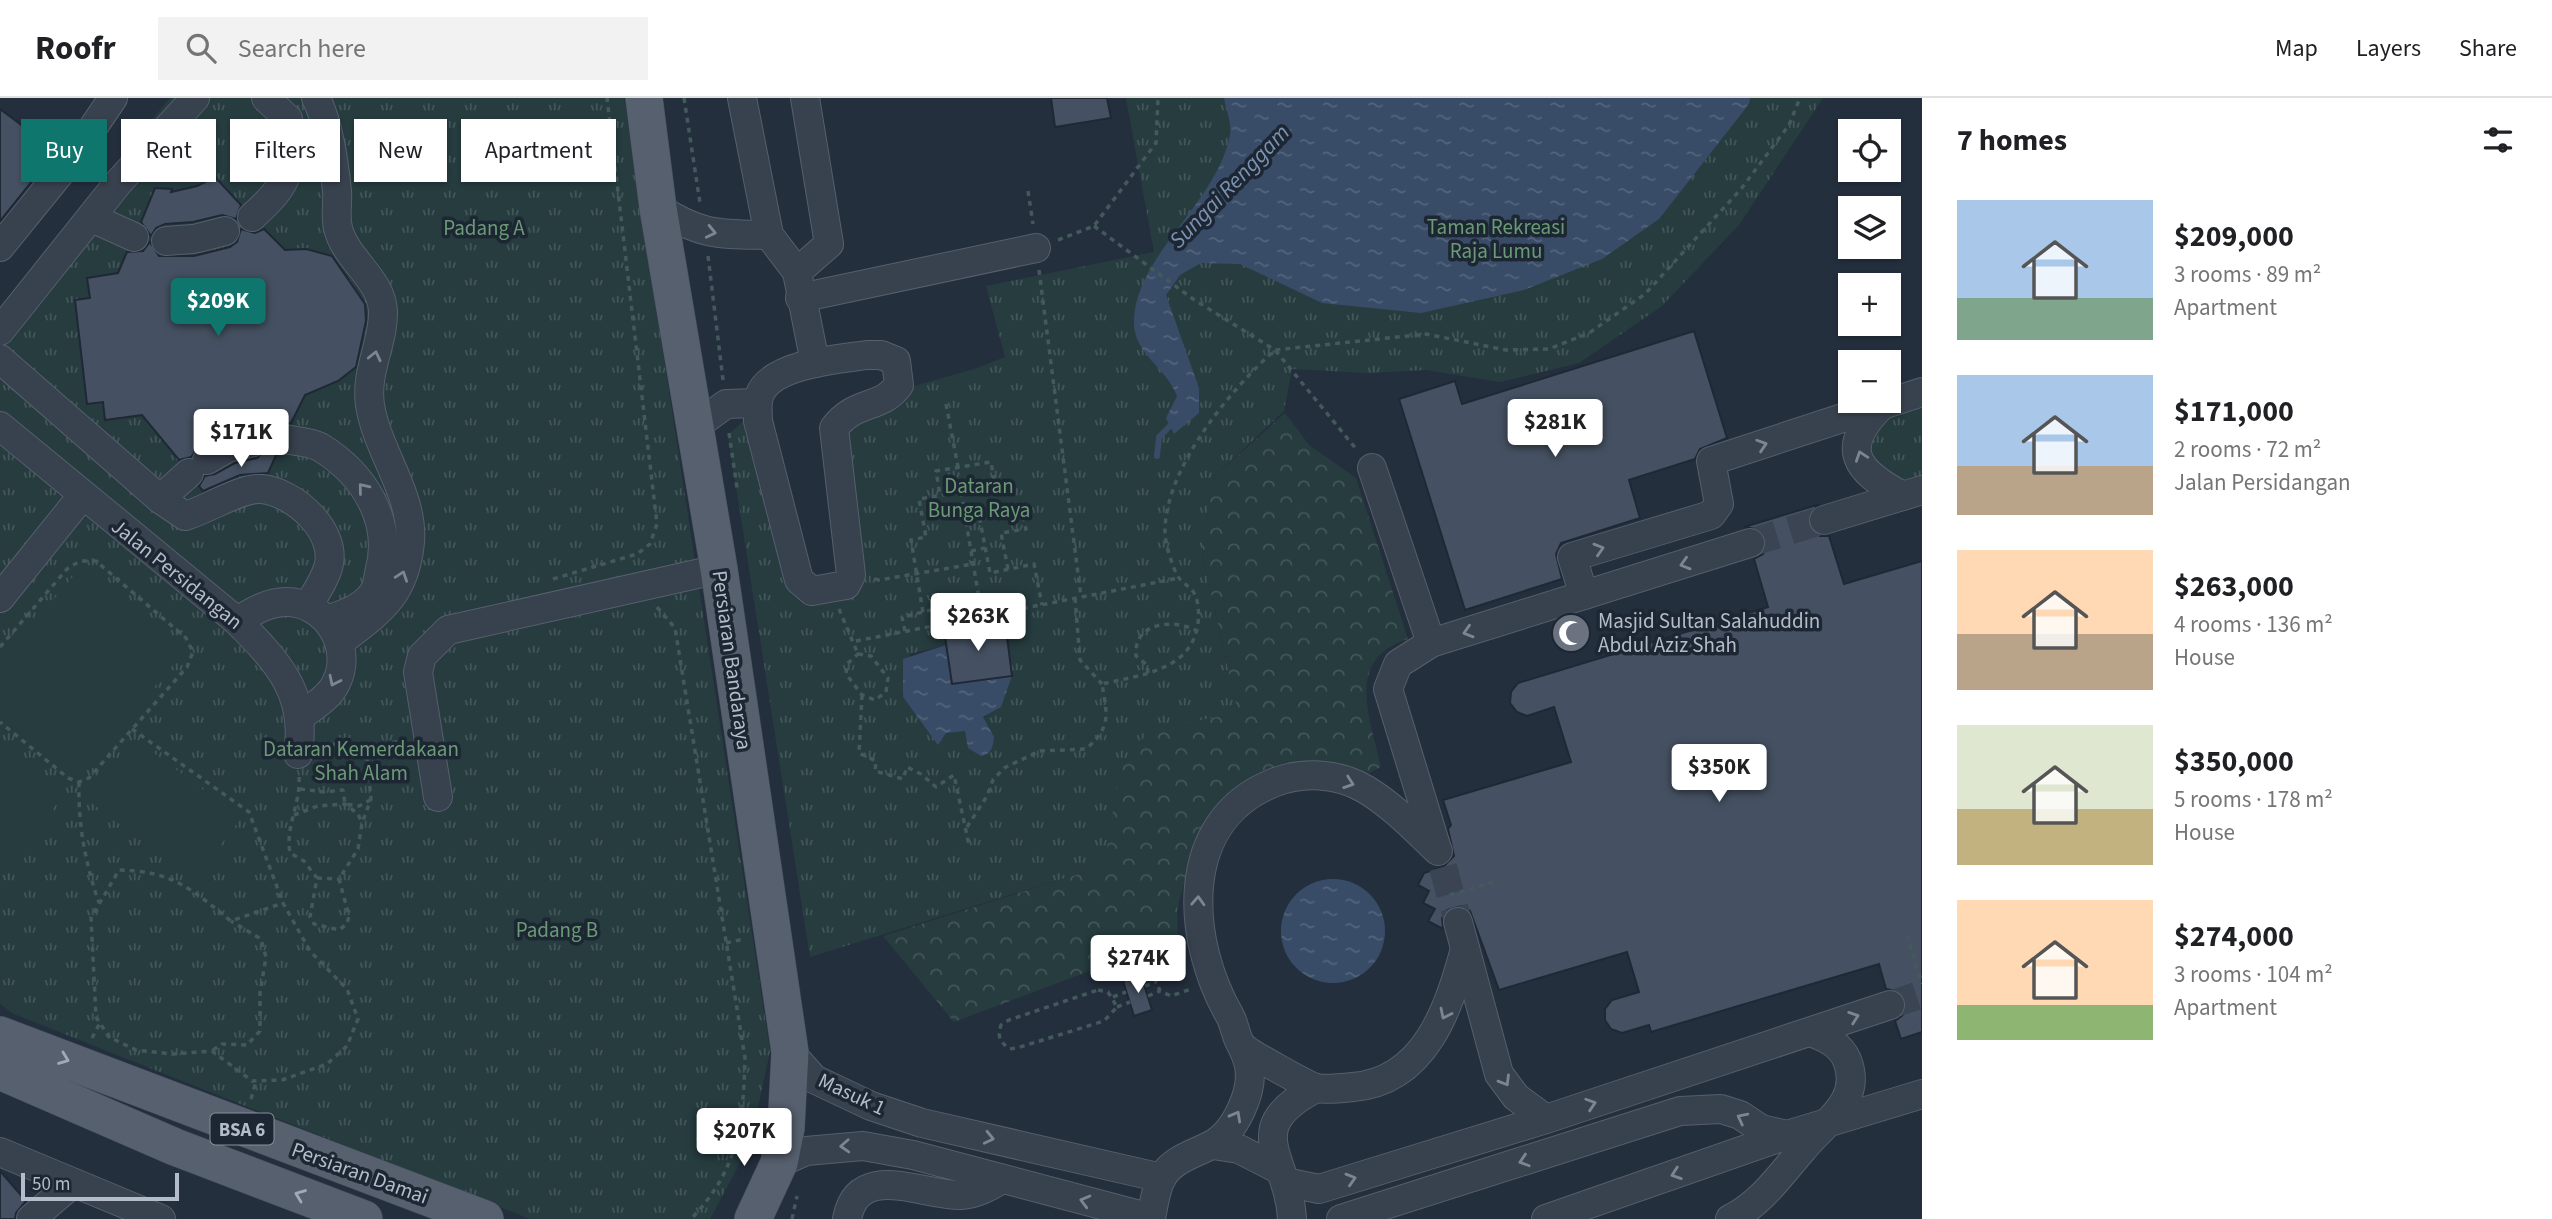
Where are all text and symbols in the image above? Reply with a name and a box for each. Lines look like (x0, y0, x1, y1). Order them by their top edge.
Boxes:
search box (158, 17, 648, 80)
text: Roofr (35, 25, 116, 72)
icon: search (182, 29, 220, 67)
text: Search here (238, 30, 366, 67)
text: Map (2275, 31, 2318, 66)
text: Layers (2356, 31, 2421, 66)
text: Share (2459, 31, 2517, 66)
water label: Sungai Renggam (1162, 117, 1297, 256)
chip: Buy (21, 119, 107, 182)
chip: Rent (121, 119, 216, 182)
chip: Filters (230, 119, 340, 182)
chip: New (354, 119, 447, 182)
chip: Apartment (461, 119, 616, 182)
map controls (1838, 119, 1901, 413)
button: locate (1838, 119, 1901, 182)
text: 7 homes (1957, 119, 2067, 162)
icon: filters (2479, 121, 2517, 159)
button: layers (1838, 196, 1901, 259)
park label: Taman Rekreasi Raja Lumu (1427, 212, 1565, 266)
park label: Padang A (443, 213, 525, 243)
text: $209,000 (2174, 215, 2294, 258)
one-way arrow (705, 223, 717, 238)
icon: home (2013, 228, 2097, 312)
text: 3 rooms · 89 m² (2174, 258, 2321, 291)
button: + (1838, 273, 1901, 336)
pin: $209K (169, 278, 267, 338)
text: $209K (187, 284, 249, 317)
text: Apartment (2174, 291, 2277, 324)
button: − (1838, 350, 1901, 413)
one-way arrow (367, 351, 381, 363)
text: $171,000 (2174, 390, 2294, 433)
pin: $281K (1506, 400, 1604, 459)
icon: home (2013, 403, 2097, 487)
text: $281K (1524, 405, 1586, 438)
pin: $171K (192, 410, 290, 469)
text: $171K (210, 415, 272, 448)
text: 2 rooms · 72 m² (2174, 433, 2321, 466)
one-way arrow (1755, 438, 1767, 453)
one-way arrow (1854, 450, 1869, 463)
text: Jalan Persidangan (2174, 466, 2351, 499)
park label: Dataran Bunga Raya (928, 471, 1030, 525)
one-way arrow (359, 483, 372, 495)
street label: Jalan Persidangan (105, 512, 249, 636)
one-way arrow (1593, 542, 1605, 557)
one-way arrow (1679, 556, 1691, 570)
text: $263,000 (2174, 565, 2294, 608)
street label: Persiaran Bandaraya (705, 568, 759, 752)
one-way arrow (394, 570, 408, 582)
icon: home (2013, 578, 2097, 662)
pin: $263K (929, 594, 1027, 653)
text: $263K (947, 599, 1009, 632)
place label: Masjid Sultan Salahuddin Abdul Aziz Shah (1598, 606, 1820, 660)
text: 4 rooms · 136 m² (2174, 608, 2333, 641)
mosque icon: Masjid Sultan Salahuddin Abdul Aziz Shah (1550, 612, 1592, 654)
one-way arrow (1462, 623, 1474, 638)
text: House (2174, 641, 2235, 674)
one-way arrow (329, 674, 343, 686)
park label: Dataran Kemerdakaan Shah Alam (263, 734, 459, 788)
text: $350,000 (2174, 740, 2294, 783)
pin: $350K (1670, 744, 1768, 804)
text: $350K (1688, 750, 1750, 783)
icon: home (2013, 753, 2097, 837)
one-way arrow (1343, 775, 1355, 789)
text: 5 rooms · 178 m² (2174, 783, 2333, 816)
text: House (2174, 816, 2235, 849)
one-way arrow (1190, 895, 1205, 906)
park label: Padang B (516, 915, 598, 945)
text: $274,000 (2174, 915, 2294, 958)
icon: home (2013, 928, 2097, 1012)
pin: $274K (1089, 936, 1187, 995)
text: $274K (1107, 941, 1169, 974)
text: 3 rooms · 104 m² (2174, 958, 2333, 991)
text: Apartment (2174, 991, 2277, 1024)
one-way arrow (1439, 1007, 1453, 1019)
one-way arrow (1847, 1011, 1859, 1025)
one-way arrow (57, 1051, 69, 1065)
street label: Masuk 1 (813, 1065, 891, 1123)
one-way arrow (1496, 1074, 1509, 1087)
one-way arrow (1585, 1098, 1597, 1113)
pin: $207K (695, 1108, 793, 1168)
one-way arrow (1228, 1111, 1241, 1124)
one-way arrow (1736, 1112, 1749, 1126)
road number: BSA 6 (210, 1113, 274, 1144)
text: $207K (713, 1114, 775, 1147)
one-way arrow (983, 1130, 995, 1145)
street label: Persiaran Damai (288, 1134, 432, 1212)
one-way arrow (840, 1139, 851, 1154)
one-way arrow (1518, 1153, 1530, 1167)
one-way arrow (1671, 1166, 1683, 1180)
scale bar (21, 1170, 178, 1202)
text: 50 m (32, 1171, 70, 1198)
one-way arrow (1344, 1173, 1356, 1187)
one-way arrow (295, 1189, 307, 1203)
one-way arrow (1079, 1194, 1091, 1209)

